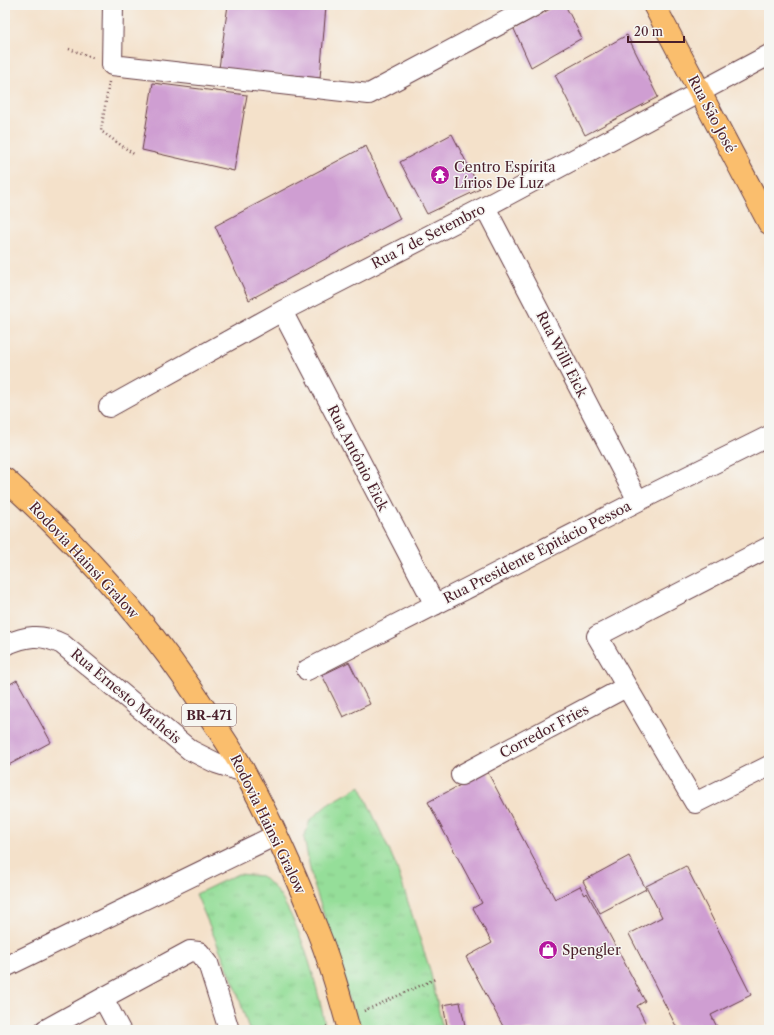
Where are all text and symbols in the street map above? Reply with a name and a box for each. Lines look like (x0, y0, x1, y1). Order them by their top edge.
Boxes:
scale bar (628, 18, 684, 44)
text: 20 m (634, 24, 663, 39)
street label: Rua São José (684, 72, 740, 156)
place label: Centro Espírita Lírios De Luz (454, 158, 556, 192)
temple icon: Centro Espírita Lírios De Luz (429, 164, 451, 186)
street label: Rua 7 de Setembro (368, 200, 488, 272)
street label: Rua Willi Eick (533, 308, 592, 401)
street label: Rua Antônio Eick (324, 402, 393, 515)
street label: Rua Presidente Epitácio Pessoa (440, 496, 634, 607)
street label: Rodovia Hainsi Gralow (25, 498, 143, 622)
street label: Rua Ernesto Matheis (67, 645, 185, 747)
street label: Corredor Fries (496, 700, 592, 762)
road number: BR-471 (182, 704, 236, 726)
street label: Rodovia Hainsi Gralow (226, 751, 310, 897)
shop icon: Spengler (537, 939, 559, 961)
place label: Spengler (562, 941, 621, 959)

